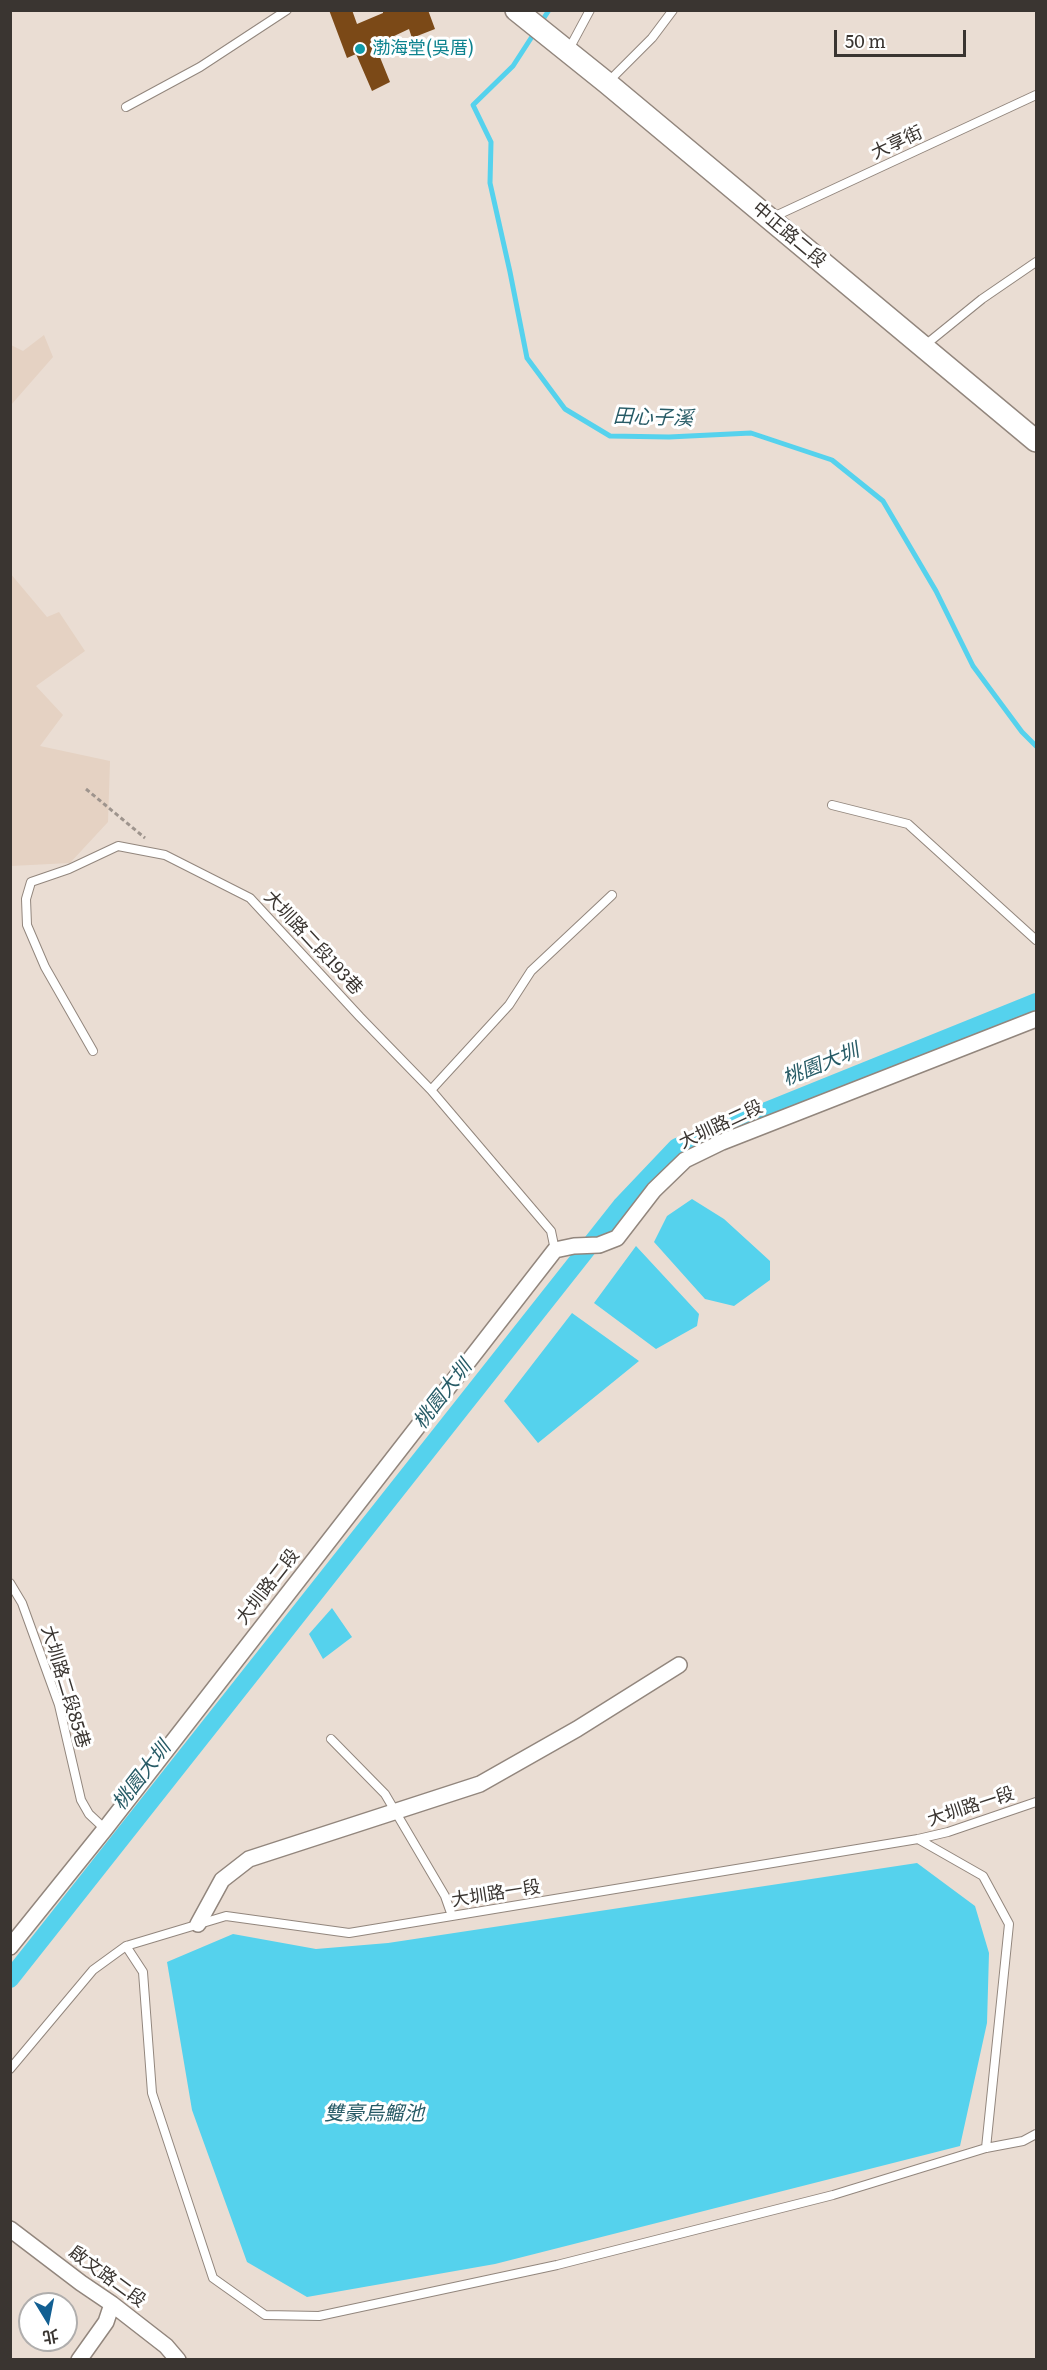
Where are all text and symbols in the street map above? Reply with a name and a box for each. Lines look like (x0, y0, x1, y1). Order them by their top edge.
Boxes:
scale bar (837, 18, 969, 56)
text: 50 m (845, 27, 886, 54)
place label: 渤海堂(吳厝) (372, 38, 474, 60)
marker: 渤海堂(吳厝) (353, 42, 367, 56)
street label: 大享街 (868, 122, 926, 164)
street label: 中正路二段 (748, 198, 830, 272)
water label: 田心子溪 (613, 405, 693, 431)
street label: 大圳路二段193巷 (259, 886, 367, 1000)
water label: 桃園大圳 (779, 1039, 863, 1091)
street label: 大圳路二段 (676, 1096, 766, 1154)
water label: 桃園大圳 (409, 1356, 477, 1434)
street label: 大圳路二段 (232, 1545, 304, 1629)
street label: 大圳路二段85巷 (36, 1623, 94, 1751)
water label: 桃園大圳 (108, 1737, 176, 1815)
street label: 大圳路一段 (925, 1783, 1017, 1831)
street label: 大圳路一段 (450, 1876, 542, 1912)
water label: 雙豪烏鰡池 (324, 2102, 424, 2126)
street label: 啟文路二段 (64, 2242, 150, 2312)
north arrow (18, 2292, 78, 2352)
text: 北 (41, 2325, 61, 2351)

